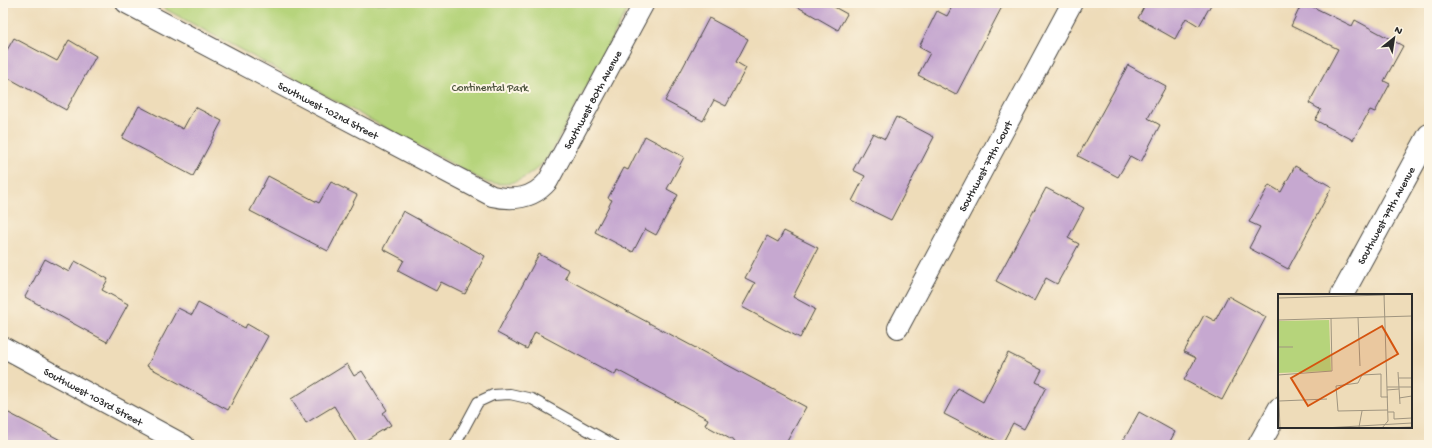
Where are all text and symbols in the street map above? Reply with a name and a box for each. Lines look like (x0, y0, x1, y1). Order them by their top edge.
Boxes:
north arrow (1374, 18, 1414, 58)
text: N (1392, 24, 1404, 38)
street label: Southwest 80th Avenue (562, 49, 625, 152)
street label: Southwest 102nd Street (275, 80, 381, 144)
park label: Continental Park (452, 83, 529, 95)
street label: Southwest 79th Court (957, 118, 1017, 214)
street label: Southwest 79th Avenue (1356, 165, 1419, 267)
inset map (1278, 294, 1412, 428)
street label: Southwest 103rd Street (41, 366, 145, 430)

